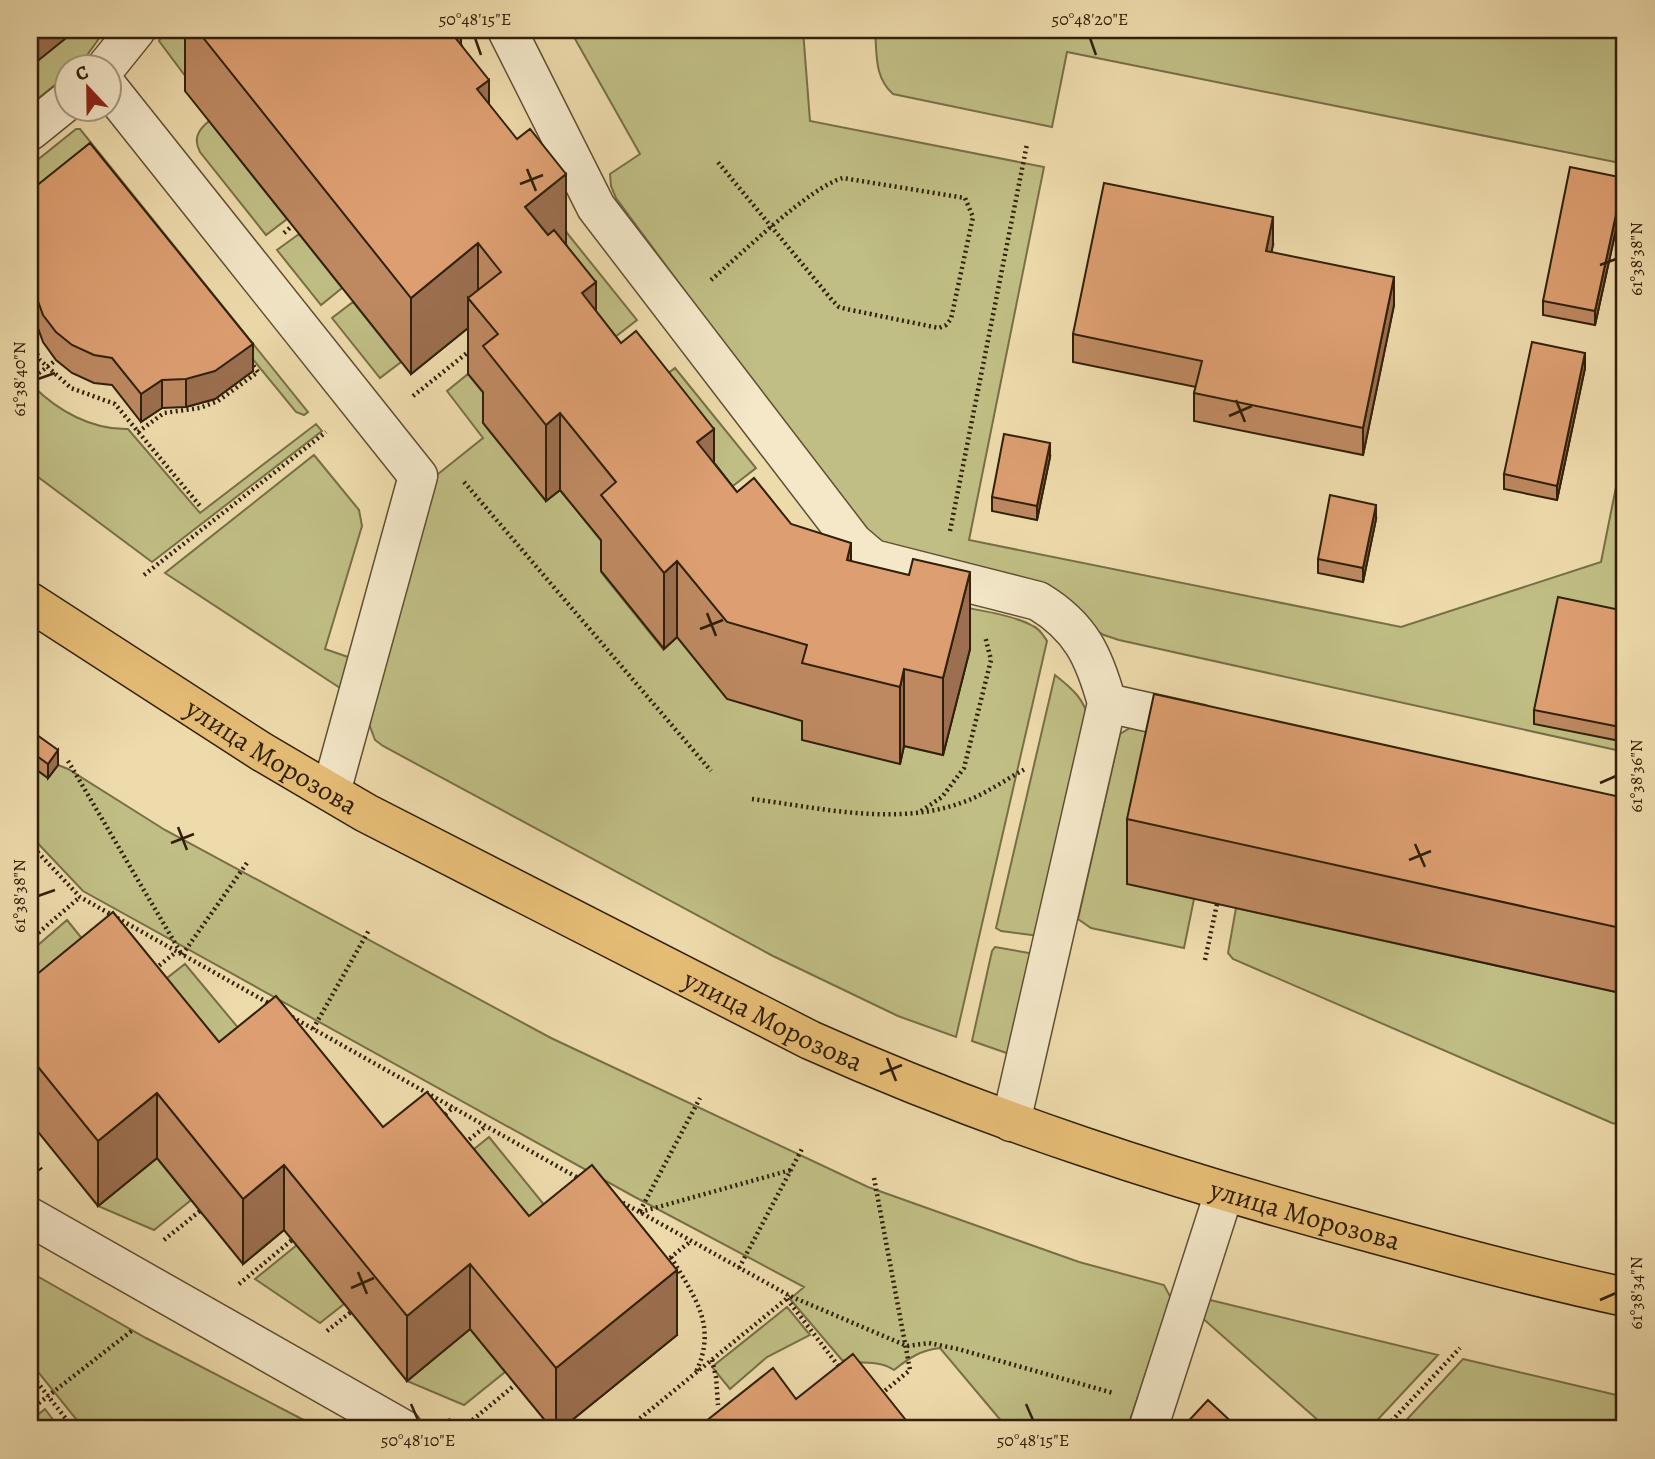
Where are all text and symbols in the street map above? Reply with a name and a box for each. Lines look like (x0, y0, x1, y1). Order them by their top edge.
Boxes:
text: 50°48'15"E (439, 7, 511, 31)
text: 50°48'20"E (1052, 7, 1128, 31)
north arrow (52, 52, 122, 122)
text: С (72, 59, 92, 87)
text: 61°38'38"N (1624, 222, 1648, 296)
text: 61°38'40"N (7, 341, 31, 417)
street label: улица Морозова (177, 689, 365, 824)
text: 61°38'36"N (1624, 739, 1648, 813)
text: 61°38'38"N (7, 859, 31, 933)
street label: улица Морозова (676, 960, 869, 1081)
street label: улица Морозова (1204, 1170, 1404, 1260)
text: 61°38'34"N (1624, 1256, 1648, 1330)
text: 50°48'10"E (381, 1428, 455, 1452)
text: 50°48'15"E (997, 1428, 1069, 1452)

